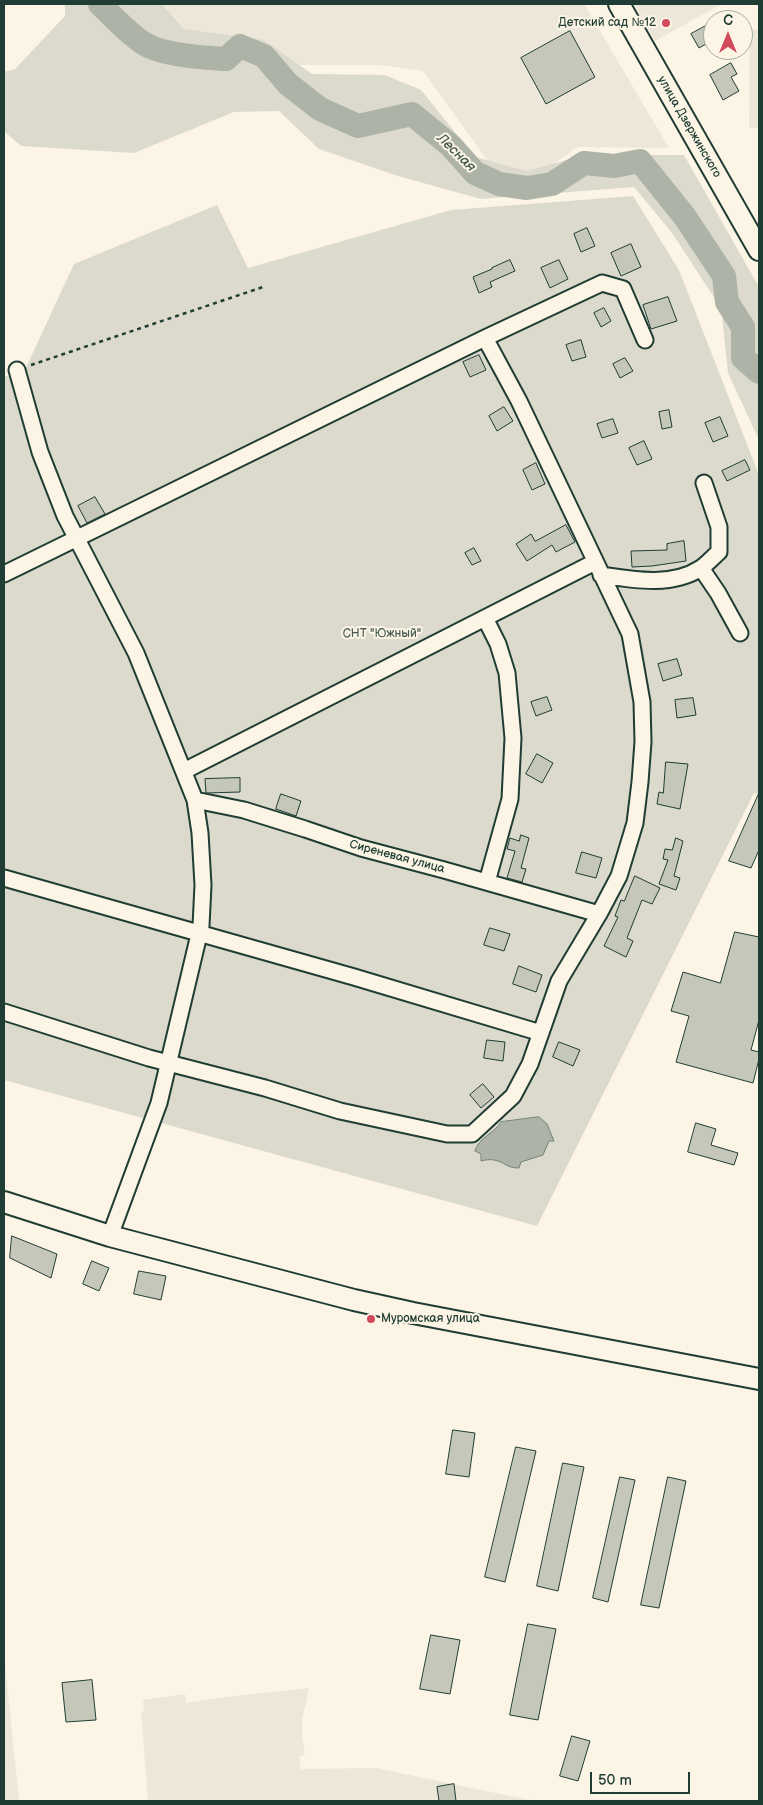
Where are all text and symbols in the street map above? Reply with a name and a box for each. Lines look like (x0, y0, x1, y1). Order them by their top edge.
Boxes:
north arrow (703, 10, 753, 60)
text: С (723, 12, 733, 29)
place label: Детский сад №12 (558, 16, 656, 30)
marker: Детский сад №12 (660, 17, 672, 29)
street label: улица Дзержинского (654, 74, 724, 180)
water label: Лесная (433, 130, 479, 176)
park label: СНТ "Южный" (343, 627, 421, 641)
street label: Сиреневая улица (348, 837, 446, 877)
place label: Муромская улица (381, 1312, 480, 1326)
marker: Муромская улица (365, 1313, 377, 1325)
scale bar (593, 1762, 693, 1794)
text: 50 m (598, 1771, 632, 1790)

